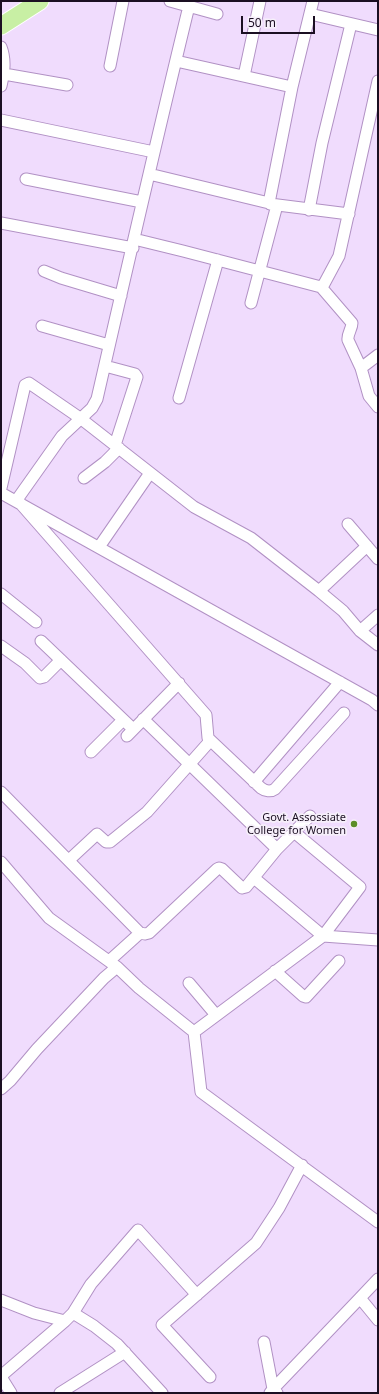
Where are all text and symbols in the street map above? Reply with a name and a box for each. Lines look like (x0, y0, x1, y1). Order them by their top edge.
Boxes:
scale bar (243, 8, 317, 34)
text: 50 m (248, 14, 276, 31)
place label: Govt. Assossiate College for Women (247, 811, 346, 837)
marker: Govt. Assossiate College for Women (349, 819, 359, 829)

